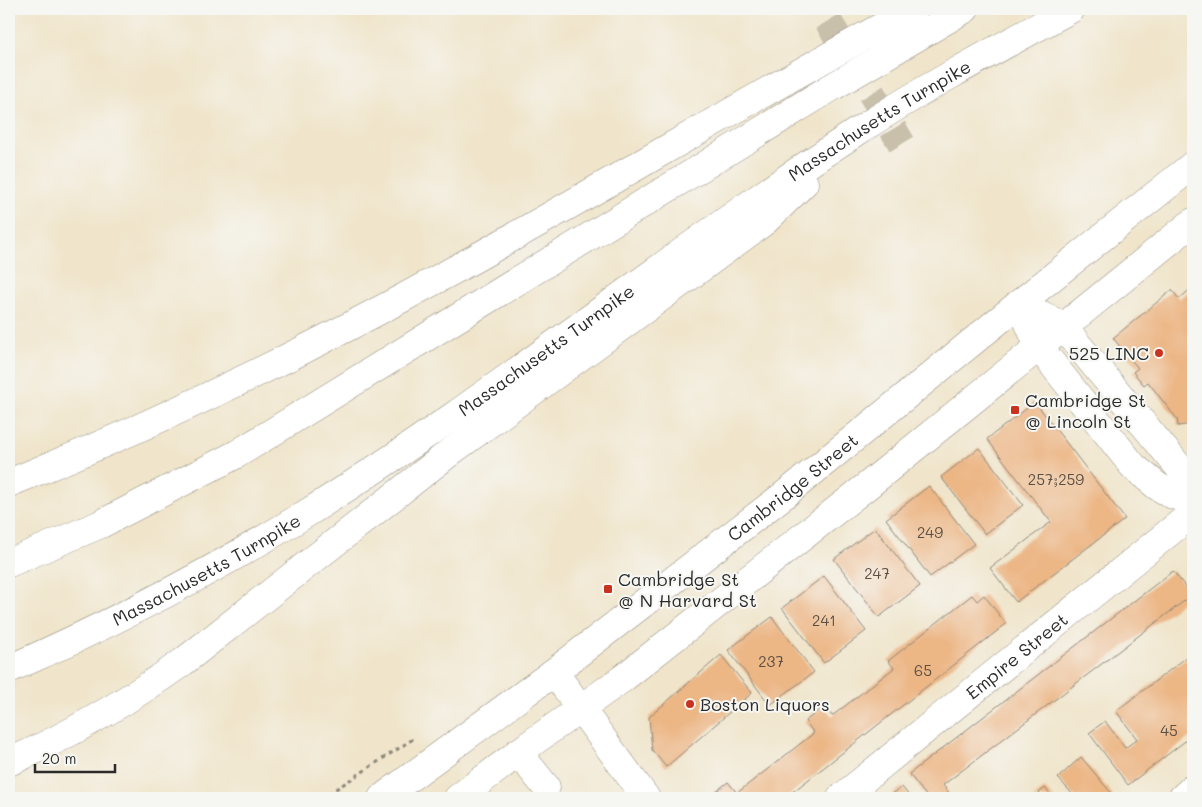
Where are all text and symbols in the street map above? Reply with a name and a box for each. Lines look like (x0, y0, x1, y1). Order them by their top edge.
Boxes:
street label: Massachusetts Turnpike (783, 54, 975, 186)
street label: Massachusetts Turnpike (453, 278, 639, 421)
place label: 525 LINC (1069, 341, 1149, 365)
marker: 525 LINC (1153, 347, 1165, 359)
place label: Cambridge St @ Lincoln St (1025, 388, 1146, 433)
marker: Cambridge St @ Lincoln St (1009, 404, 1021, 416)
street label: Cambridge Street (722, 428, 863, 546)
house number: 257;259 (1028, 469, 1084, 489)
street label: Massachusetts Turnpike (108, 508, 305, 631)
house number: 249 (917, 522, 943, 542)
house number: 247 (864, 563, 890, 583)
place label: Cambridge St @ N Harvard St (618, 567, 757, 612)
marker: Cambridge St @ N Harvard St (602, 583, 614, 595)
street label: Empire Street (961, 607, 1073, 704)
house number: 241 (812, 610, 836, 630)
house number: 237 (758, 651, 784, 671)
house number: 65 (914, 660, 932, 680)
place label: Boston Liquors (700, 692, 830, 716)
marker: Boston Liquors (684, 698, 696, 710)
house number: 45 (1160, 720, 1178, 740)
scale bar (35, 742, 115, 774)
text: 20 m (42, 748, 76, 768)

